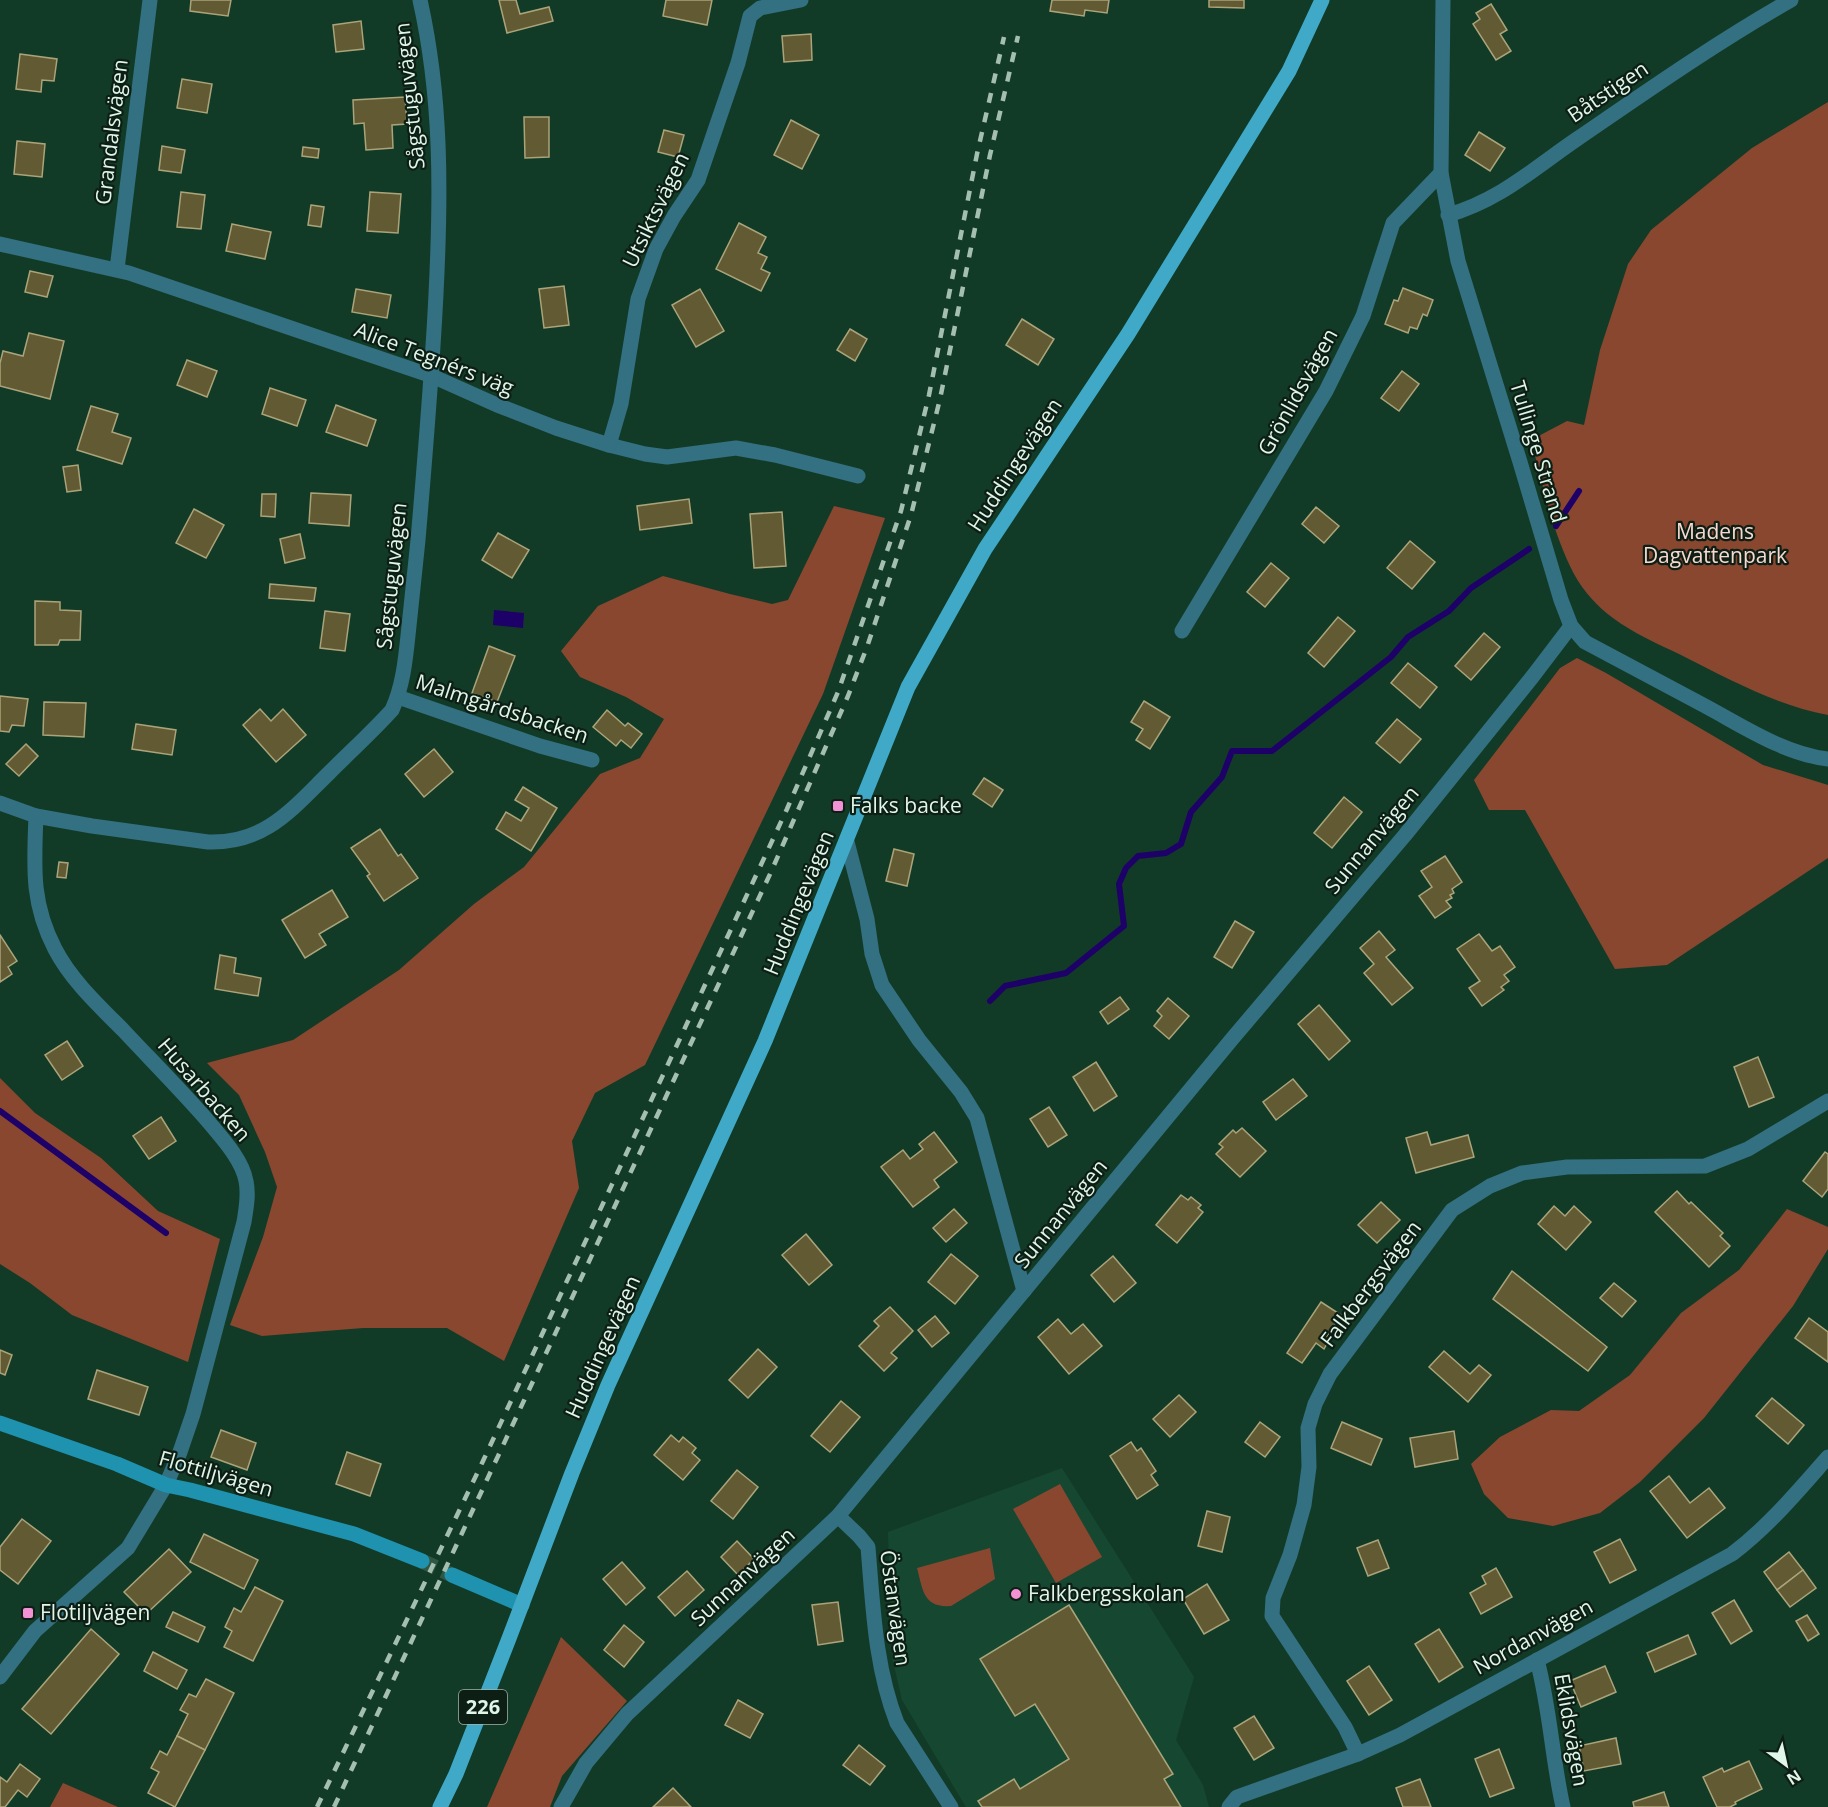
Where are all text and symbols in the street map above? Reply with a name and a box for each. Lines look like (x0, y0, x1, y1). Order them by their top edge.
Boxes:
street label: Sågstuguvägen (387, 21, 431, 171)
street label: Båtstigen (1562, 54, 1653, 128)
street label: Grandalsvägen (88, 57, 134, 206)
street label: Utsiktsvägen (615, 147, 695, 272)
street label: Alice Tegnérs väg (351, 315, 518, 401)
street label: Grönlidsvägen (1251, 323, 1344, 460)
street label: Tullinge Strand (1504, 377, 1574, 526)
street label: Huddingevägen (961, 392, 1068, 537)
street label: Sågstuguvägen (369, 501, 413, 651)
park label: Madens Dagvattenpark (1643, 517, 1787, 569)
street label: Malmgårdsbacken (412, 667, 592, 749)
street label: Sunnanvägen (1318, 779, 1425, 899)
place label: Falks backe (850, 791, 962, 819)
marker: Falks backe (831, 799, 845, 813)
street label: Huddingevägen (756, 826, 840, 979)
street label: Husarbacken (152, 1032, 258, 1147)
street label: Sunnanvägen (1008, 1153, 1113, 1274)
street label: Falkbergsvägen (1313, 1214, 1427, 1352)
street label: Huddingevägen (558, 1271, 646, 1422)
street label: Flottiljvägen (156, 1443, 277, 1503)
street label: Sunnanvägen (684, 1521, 800, 1632)
street label: Östanvägen (874, 1548, 918, 1668)
place label: Falkbergsskolan (1028, 1579, 1185, 1607)
marker: Falkbergsskolan (1009, 1587, 1023, 1601)
street label: Nordanvägen (1468, 1592, 1597, 1681)
place label: Flotiljvägen (40, 1598, 150, 1626)
marker: Flotiljvägen (21, 1606, 35, 1620)
street label: Eklidsvägen (1548, 1671, 1596, 1789)
road number: 226 (459, 1690, 507, 1724)
north arrow (1756, 1735, 1816, 1795)
text: N (1783, 1765, 1806, 1790)

